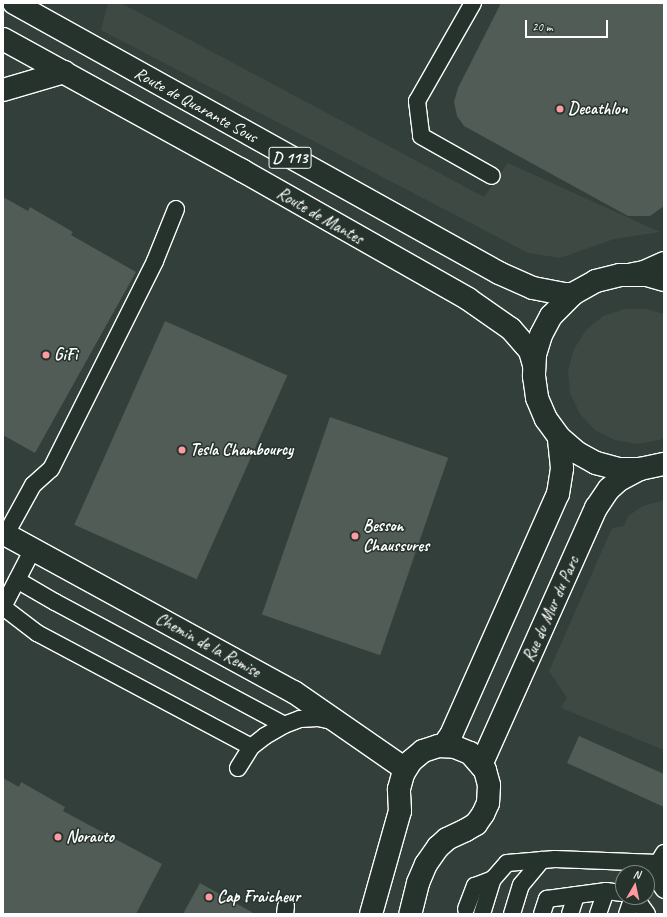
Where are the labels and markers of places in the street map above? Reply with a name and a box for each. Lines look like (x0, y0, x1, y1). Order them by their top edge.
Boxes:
place label: Decathlon (568, 99, 627, 119)
marker: Decathlon (555, 104, 565, 114)
place label: GiFi (54, 345, 77, 365)
marker: GiFi (41, 350, 51, 360)
place label: Tesla Chambourcy (190, 440, 294, 460)
marker: Tesla Chambourcy (177, 445, 187, 455)
place label: Besson Chaussures (363, 516, 429, 556)
marker: Besson Chaussures (350, 531, 360, 541)
place label: Norauto (66, 827, 114, 847)
marker: Norauto (53, 832, 63, 842)
place label: Cap Fraicheur (217, 887, 300, 907)
marker: Cap Fraicheur (204, 892, 214, 902)

